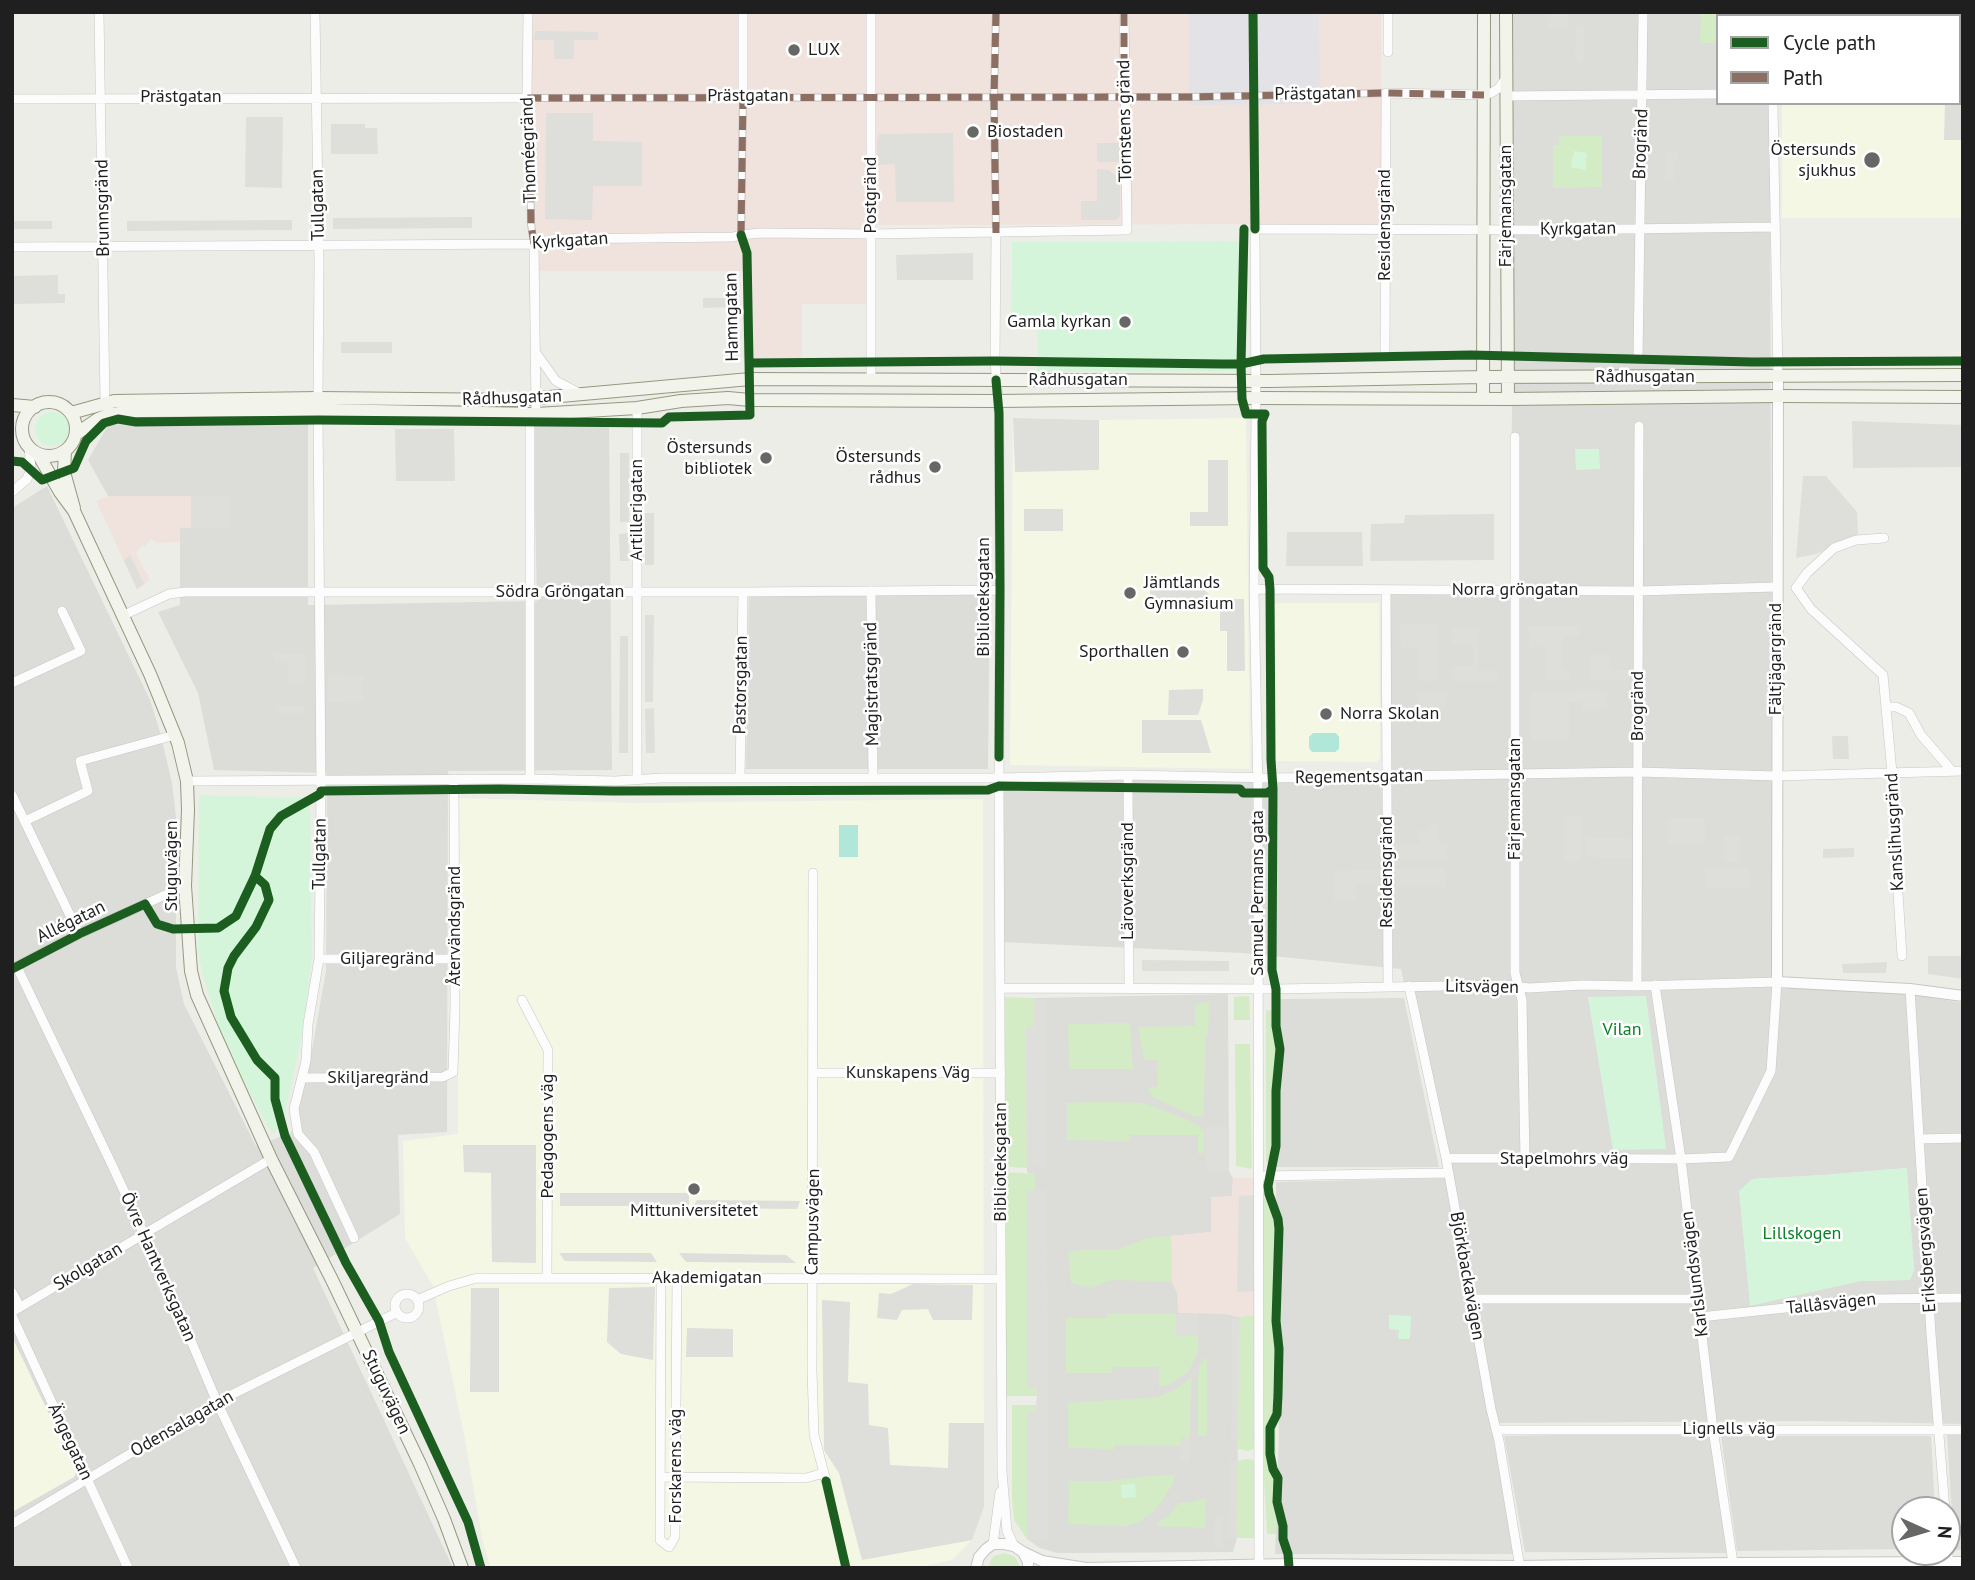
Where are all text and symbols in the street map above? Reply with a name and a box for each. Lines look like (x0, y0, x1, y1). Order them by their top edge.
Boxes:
legend (1716, 14, 1961, 105)
text: Cycle path (1783, 29, 1876, 56)
place label: LUX (808, 39, 840, 61)
marker: LUX (786, 42, 802, 58)
street label: Törnstens gränd (1113, 59, 1137, 183)
text: Path (1783, 64, 1823, 91)
street label: Prästgatan (1274, 82, 1356, 106)
street label: Prästgatan (707, 85, 789, 107)
street label: Prästgatan (140, 86, 222, 108)
street label: Thoméegränd (516, 97, 542, 203)
street label: Brogränd (1629, 108, 1653, 180)
place label: Biostaden (987, 121, 1063, 143)
marker: Biostaden (965, 124, 981, 140)
place label: Östersunds sjukhus (1771, 139, 1856, 182)
street label: Färjemansgatan (1495, 145, 1517, 267)
marker: Östersunds sjukhus (1862, 150, 1882, 170)
street label: Postgränd (860, 157, 882, 233)
street label: Brunnsgränd (91, 159, 115, 257)
street label: Tullgatan (307, 169, 329, 241)
street label: Residensgränd (1374, 169, 1396, 281)
street label: Kyrkgatan (1540, 218, 1616, 240)
street label: Kyrkgatan (531, 228, 609, 254)
street label: Hamngatan (720, 272, 744, 362)
place label: Gamla kyrkan (1007, 311, 1111, 333)
marker: Gamla kyrkan (1117, 314, 1133, 330)
street label: Rådhusgatan (1595, 366, 1695, 388)
street label: Rådhusgatan (1028, 369, 1128, 391)
street label: Rådhusgatan (462, 385, 562, 411)
place label: Östersunds bibliotek (667, 437, 752, 480)
place label: Östersunds rådhus (836, 446, 921, 489)
marker: Östersunds bibliotek (758, 450, 774, 466)
street label: Artillerigatan (626, 459, 648, 561)
marker: Östersunds rådhus (927, 459, 943, 475)
street label: Biblioteksgatan (973, 537, 995, 657)
place label: Jämtlands Gymnasium (1144, 572, 1234, 614)
street label: Norra gröngatan (1452, 579, 1578, 601)
street label: Södra Gröngatan (496, 581, 624, 603)
marker: Jämtlands Gymnasium (1122, 585, 1138, 601)
street label: Fältjägargränd (1765, 603, 1787, 715)
street label: Magistratsgränd (860, 622, 884, 746)
street label: Pastorsgatan (729, 635, 753, 735)
place label: Sporthallen (1079, 641, 1169, 663)
marker: Sporthallen (1175, 644, 1191, 660)
street label: Brogränd (1627, 671, 1649, 741)
place label: Norra Skolan (1340, 703, 1439, 725)
marker: Norra Skolan (1318, 706, 1334, 722)
street label: Färjemansgatan (1504, 738, 1526, 860)
street label: Regementsgatan (1295, 765, 1423, 789)
street label: Kanslihusgränd (1881, 772, 1909, 892)
street label: Samuel Permans gata (1247, 810, 1269, 976)
street label: Residensgränd (1376, 816, 1398, 928)
street label: Tullgatan (309, 818, 331, 890)
street label: Stuguvägen (161, 821, 183, 911)
street label: Läroverksgränd (1117, 822, 1139, 940)
street label: Återvändsgränd (444, 866, 466, 986)
street label: Allégatan (33, 896, 109, 948)
street label: Giljaregränd (340, 948, 434, 970)
street label: Litsvägen (1445, 976, 1519, 998)
park label: Vilan (1602, 1019, 1642, 1041)
street label: Kunskapens Väg (846, 1062, 970, 1084)
street label: Skiljaregränd (327, 1067, 429, 1089)
street label: Pedagogens väg (537, 1074, 559, 1198)
street label: Biblioteksgatan (990, 1102, 1012, 1222)
street label: Stapelmohrs väg (1500, 1148, 1628, 1170)
street label: Campusvägen (801, 1168, 825, 1276)
marker: Mittuniversitetet (686, 1181, 702, 1197)
street label: Eriksbergsvägen (1911, 1187, 1941, 1313)
street label: Övre Hantverksgatan (115, 1189, 201, 1345)
place label: Mittuniversitetet (630, 1200, 758, 1222)
street label: Björkbackavägen (1445, 1210, 1489, 1342)
street label: Karlslundsvägen (1677, 1210, 1713, 1338)
park label: Lillskogen (1763, 1223, 1841, 1245)
street label: Skolgatan (50, 1238, 126, 1296)
street label: Akademigatan (652, 1267, 762, 1289)
street label: Tallåsvägen (1785, 1289, 1877, 1319)
street label: Stuguvägen (357, 1346, 415, 1438)
street label: Odensalagatan (127, 1386, 237, 1462)
street label: Ängegatan (43, 1400, 97, 1484)
street label: Forskarens väg (665, 1409, 687, 1523)
street label: Lignells väg (1683, 1418, 1775, 1440)
north arrow (1891, 1496, 1961, 1566)
text: N (1933, 1525, 1957, 1539)

